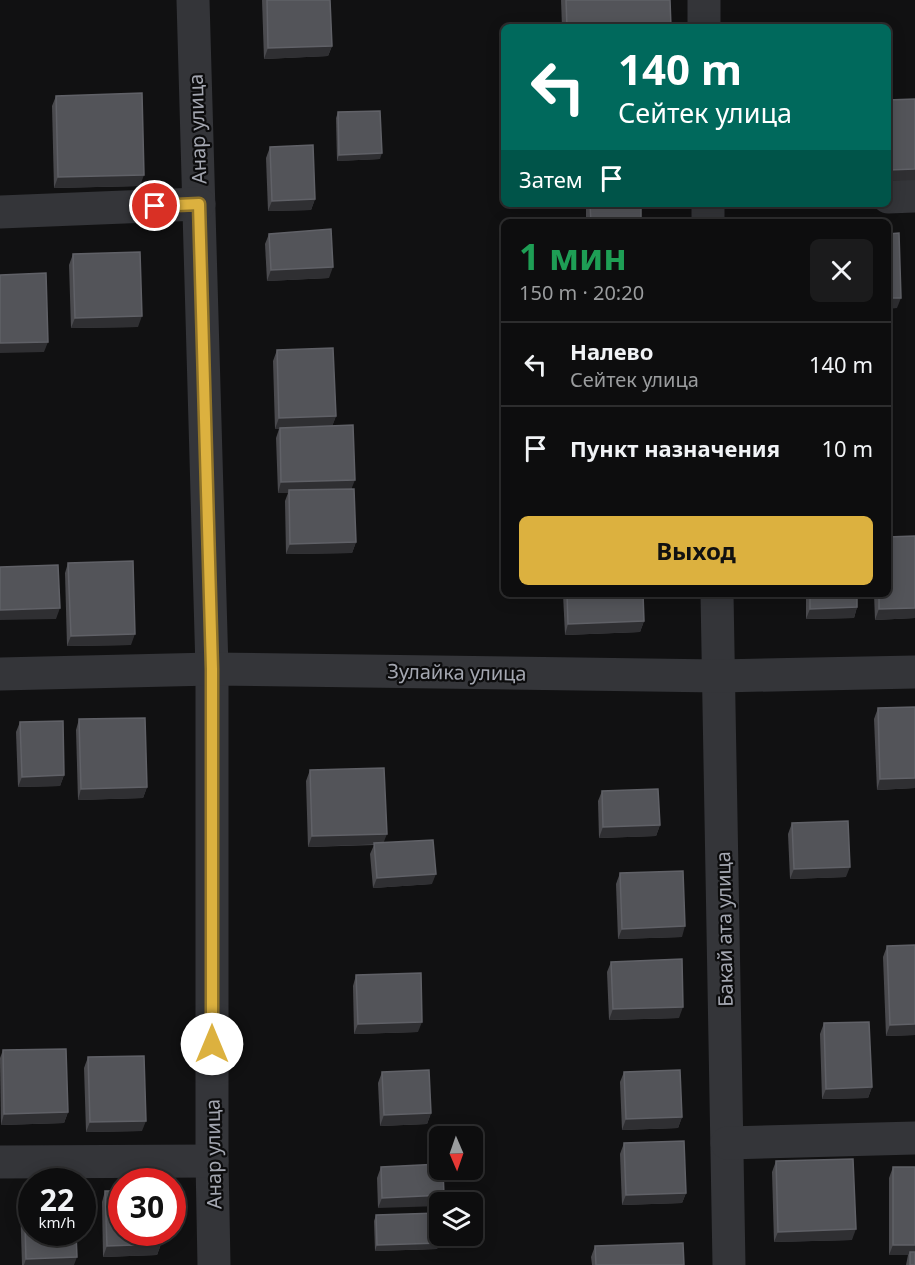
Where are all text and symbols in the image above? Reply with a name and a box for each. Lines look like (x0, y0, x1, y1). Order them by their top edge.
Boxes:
text: 140 m (618, 40, 742, 97)
icon: left (519, 48, 597, 126)
street label: Анар улица (182, 73, 212, 185)
text: Сейтек улица (618, 94, 792, 131)
icon: arrive (595, 162, 628, 195)
text: Затем (519, 164, 583, 194)
pin (129, 180, 180, 231)
icon: arrive (138, 189, 171, 222)
text: 1 мин (519, 232, 627, 281)
button: close (810, 239, 873, 302)
text: 150 m · 20:20 (519, 279, 644, 306)
text: Налево (570, 336, 653, 366)
icon: left (519, 348, 552, 381)
text: 140 m (809, 349, 873, 379)
text: Сейтек улица (570, 366, 699, 393)
icon: arrive (519, 432, 552, 465)
text: Пункт назначения (570, 433, 780, 463)
text: 10 m (822, 433, 873, 463)
button: Выход (519, 516, 873, 585)
street label: Зулайка улица (387, 657, 527, 687)
street label: Бакай ата улица (709, 851, 739, 1007)
position arrow (180, 1012, 244, 1076)
street label: Анар улица (199, 1099, 227, 1209)
north arrow (429, 1126, 483, 1180)
map controls (429, 1126, 483, 1246)
speed limit sign: 30 (108, 1168, 186, 1246)
text: 22 (40, 1179, 74, 1220)
button: layers (429, 1192, 483, 1246)
text: km/h (39, 1212, 75, 1232)

